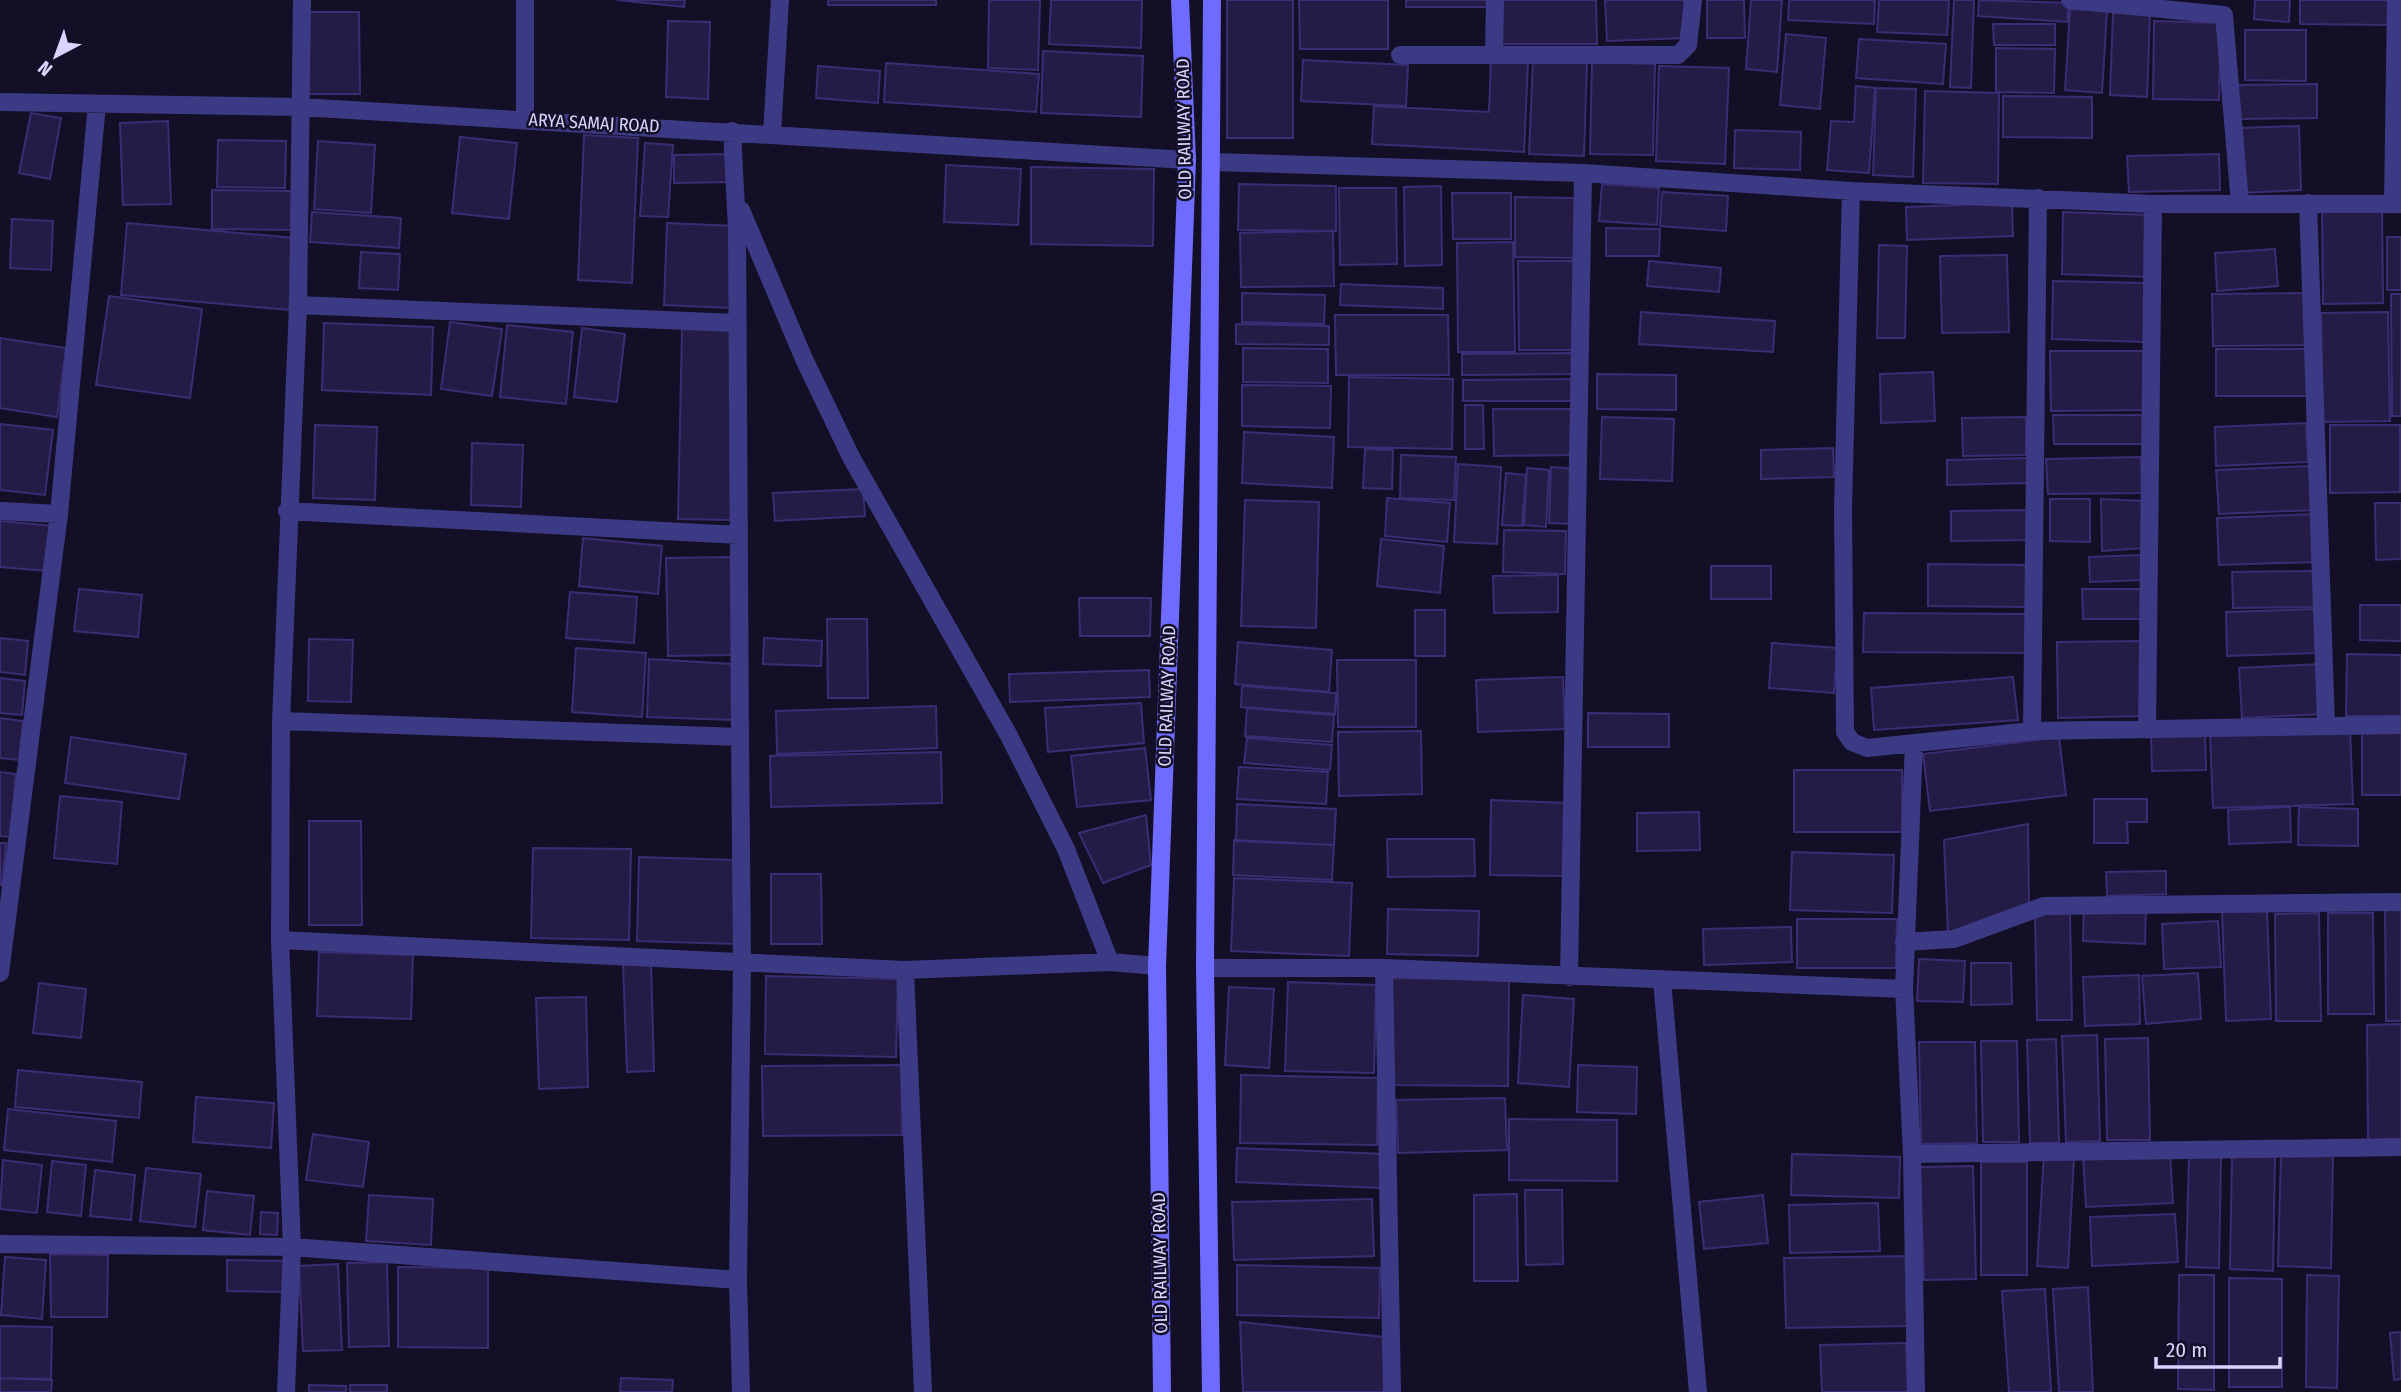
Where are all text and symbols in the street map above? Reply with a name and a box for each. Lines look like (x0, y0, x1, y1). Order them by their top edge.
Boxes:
north arrow (21, 21, 91, 91)
text: N (33, 56, 57, 81)
street label: OLD RAILWAY ROAD (1172, 58, 1196, 200)
street label: ARYA SAMAJ ROAD (528, 109, 660, 137)
street label: OLD RAILWAY ROAD (1154, 625, 1180, 767)
street label: OLD RAILWAY ROAD (1148, 1192, 1172, 1334)
scale bar (2156, 1326, 2280, 1370)
text: 20 m (2166, 1337, 2207, 1363)

